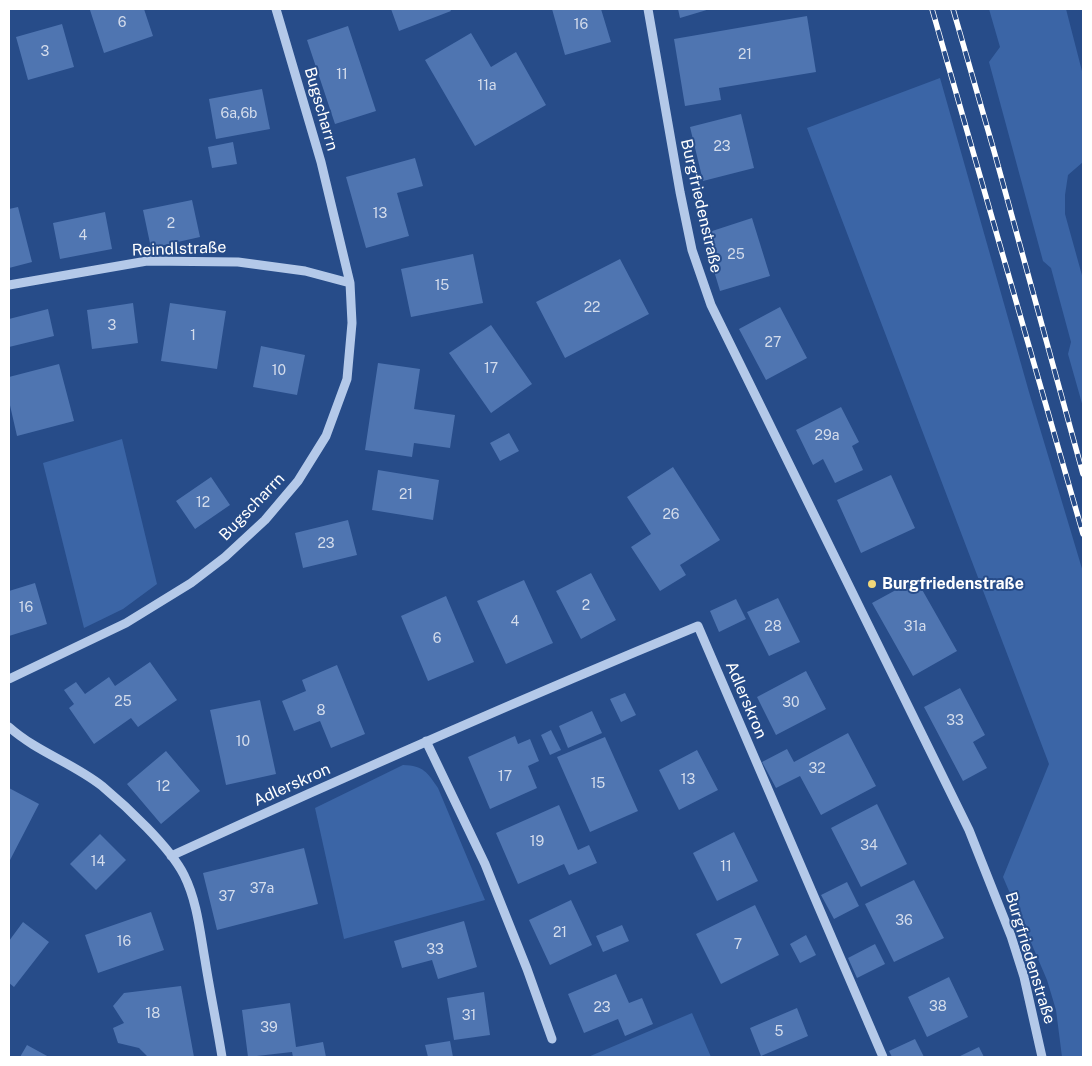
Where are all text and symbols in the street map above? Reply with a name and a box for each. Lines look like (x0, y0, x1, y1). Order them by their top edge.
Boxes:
house number: 6 (118, 15, 126, 31)
house number: 16 (574, 17, 588, 33)
house number: 3 (41, 44, 49, 60)
house number: 21 (738, 47, 752, 63)
street label: Bugscharrn (300, 65, 342, 153)
house number: 11 (336, 67, 348, 83)
house number: 11a (477, 78, 497, 94)
house number: 6a,6b (221, 106, 257, 122)
street label: Burgfriedenstraße (676, 137, 726, 275)
house number: 23 (713, 139, 731, 155)
house number: 13 (373, 206, 387, 222)
house number: 2 (167, 216, 175, 232)
house number: 4 (79, 228, 87, 244)
street label: Reindlstraße (131, 238, 227, 260)
house number: 25 (727, 247, 745, 263)
house number: 15 (435, 278, 449, 294)
house number: 22 (584, 300, 600, 316)
house number: 3 (108, 318, 116, 334)
house number: 1 (190, 328, 196, 344)
house number: 27 (765, 335, 781, 351)
house number: 17 (484, 361, 498, 377)
house number: 10 (272, 363, 286, 379)
house number: 29a (815, 428, 839, 444)
street label: Bugscharrn (215, 469, 289, 545)
house number: 21 (399, 487, 413, 503)
house number: 12 (196, 495, 210, 511)
house number: 26 (662, 507, 680, 523)
house number: 23 (317, 536, 335, 552)
place label: Burgfriedenstraße (882, 574, 1024, 594)
marker: Burgfriedenstraße (866, 578, 878, 590)
house number: 2 (582, 598, 590, 614)
house number: 16 (19, 600, 33, 616)
house number: 4 (511, 614, 519, 630)
house number: 28 (764, 619, 782, 635)
house number: 31a (904, 619, 926, 635)
house number: 6 (433, 631, 441, 647)
street label: Adlerskron (721, 659, 771, 741)
house number: 25 (114, 694, 132, 710)
house number: 30 (782, 695, 800, 711)
house number: 8 (316, 703, 326, 719)
house number: 33 (946, 713, 964, 729)
house number: 10 (236, 734, 250, 750)
street label: Adlerskron (251, 760, 333, 810)
house number: 32 (808, 761, 826, 777)
house number: 17 (498, 769, 512, 785)
house number: 13 (681, 772, 695, 788)
house number: 15 (591, 776, 605, 792)
house number: 12 (156, 779, 170, 795)
house number: 19 (530, 834, 544, 850)
house number: 34 (860, 838, 878, 854)
house number: 14 (91, 854, 105, 870)
house number: 11 (720, 859, 732, 875)
house number: 37a (250, 881, 274, 897)
house number: 37 (219, 889, 235, 905)
street label: Burgfriedenstraße (1001, 890, 1059, 1026)
house number: 36 (895, 913, 913, 929)
house number: 21 (553, 925, 567, 941)
house number: 16 (117, 934, 131, 950)
house number: 7 (734, 937, 742, 953)
house number: 33 (426, 942, 444, 958)
house number: 38 (929, 999, 947, 1015)
house number: 23 (593, 1000, 611, 1016)
house number: 18 (146, 1006, 160, 1022)
house number: 31 (462, 1008, 476, 1024)
house number: 39 (260, 1020, 278, 1036)
house number: 5 (775, 1024, 783, 1040)

